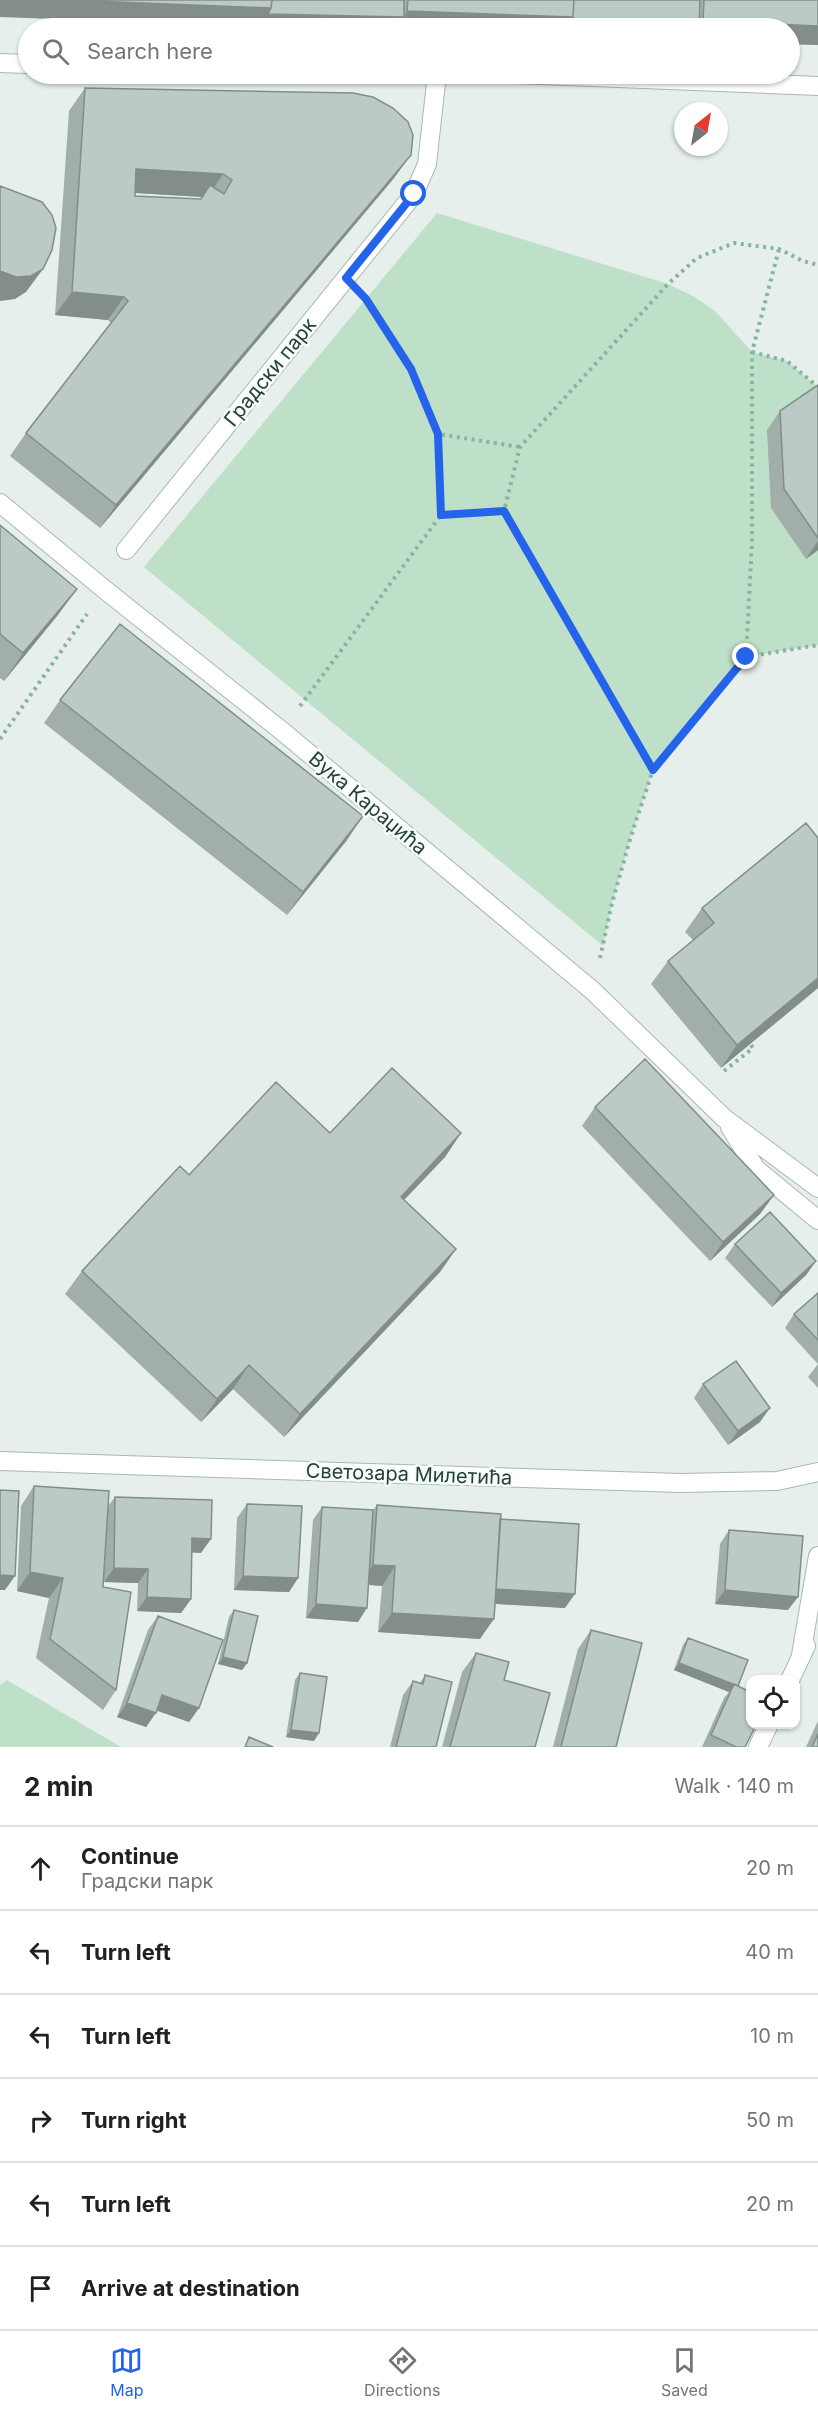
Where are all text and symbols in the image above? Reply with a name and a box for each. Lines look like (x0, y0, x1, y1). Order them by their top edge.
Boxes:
search box (18, 18, 800, 84)
icon: search (39, 35, 72, 68)
text: Search here (87, 38, 213, 64)
north arrow (674, 102, 728, 156)
route start (400, 180, 426, 206)
street label: Градски парк (219, 313, 321, 431)
route end (732, 643, 758, 669)
street label: Вука Караџића (304, 747, 432, 859)
street label: Светозара Милетића (305, 1458, 513, 1490)
map controls (746, 1675, 800, 1729)
button: locate (746, 1675, 800, 1729)
text: 2 min (24, 1771, 94, 1802)
text: Walk · 140 m (674, 1774, 794, 1798)
text: Continue (81, 1843, 179, 1869)
icon: ahead (24, 1852, 57, 1885)
text: 20 m (746, 1856, 794, 1880)
text: Градски парк (81, 1869, 213, 1893)
icon: left (24, 1936, 57, 1969)
text: Turn left (81, 1939, 171, 1965)
text: 40 m (745, 1940, 794, 1964)
icon: left (24, 2020, 57, 2053)
text: Turn left (81, 2023, 171, 2049)
text: 10 m (750, 2024, 794, 2048)
icon: right (24, 2104, 57, 2137)
text: Turn right (81, 2107, 187, 2133)
text: 50 m (746, 2108, 794, 2132)
icon: left (24, 2188, 57, 2221)
text: Turn left (81, 2191, 171, 2217)
text: 20 m (746, 2192, 794, 2216)
icon: arrive (24, 2272, 57, 2305)
text: Arrive at destination (81, 2275, 300, 2301)
tab: Map (110, 2344, 144, 2400)
tab: Directions (364, 2344, 440, 2400)
tab: Saved (661, 2344, 708, 2400)

